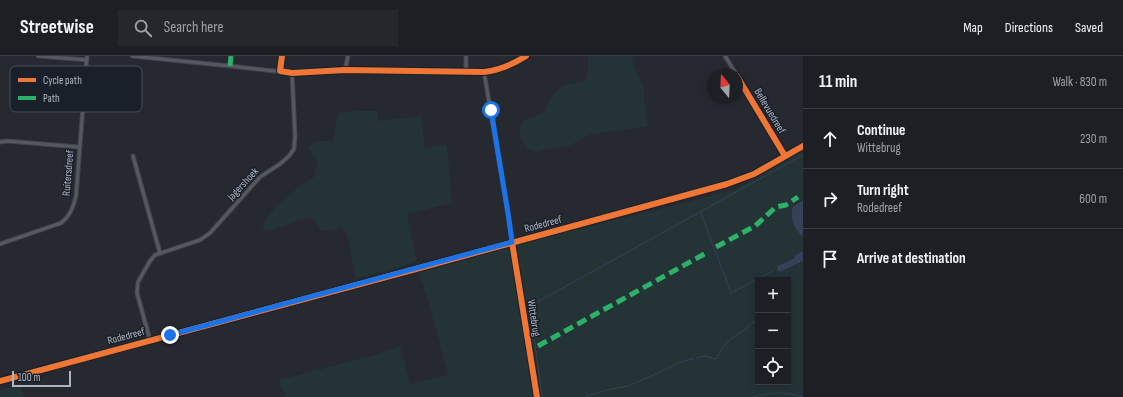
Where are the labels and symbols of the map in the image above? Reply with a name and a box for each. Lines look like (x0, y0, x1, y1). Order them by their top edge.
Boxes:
legend (10, 66, 142, 112)
north arrow (707, 68, 743, 104)
text: Cycle path (43, 74, 82, 87)
street label: Bellevuedreef (751, 86, 789, 137)
text: Path (43, 92, 60, 105)
route start (482, 101, 500, 119)
street label: Ruitersdreef (60, 149, 77, 196)
street label: Jagershoek (224, 164, 262, 204)
street label: Rodedreef (523, 213, 564, 235)
street label: Wittebrug (525, 299, 543, 338)
street label: Rodedreef (106, 325, 147, 347)
route end (161, 326, 179, 344)
scale bar (12, 369, 71, 388)

